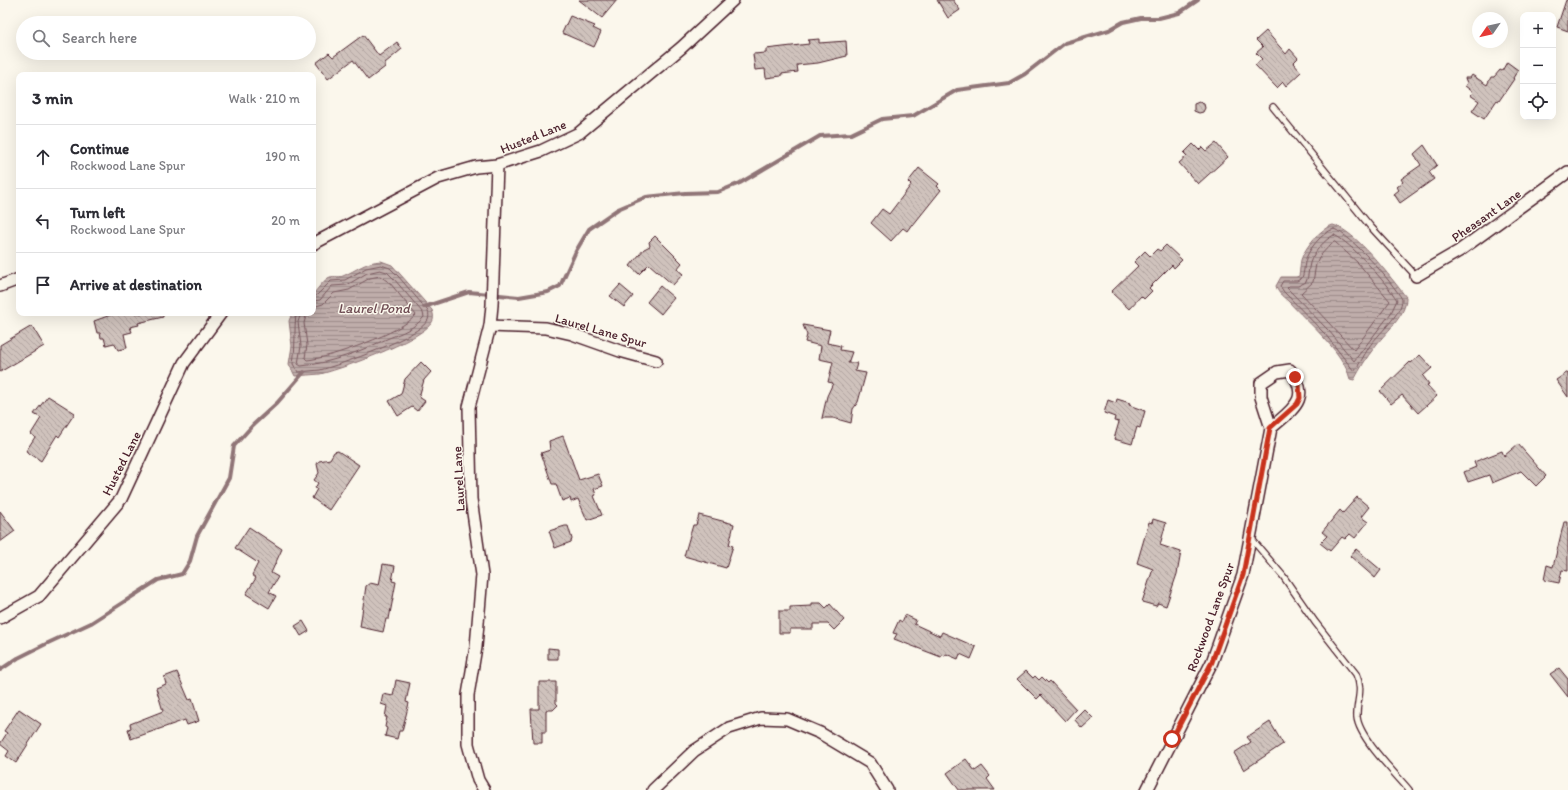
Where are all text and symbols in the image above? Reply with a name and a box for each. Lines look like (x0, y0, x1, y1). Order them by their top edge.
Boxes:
north arrow (1472, 12, 1508, 48)
map controls (1520, 12, 1556, 120)
button: + (1520, 12, 1556, 48)
search box (16, 16, 316, 60)
icon: search (30, 27, 52, 49)
text: Search here (62, 29, 137, 47)
button: − (1520, 48, 1556, 84)
button: locate (1520, 84, 1556, 120)
text: 3 min (32, 88, 73, 108)
text: Walk · 210 m (229, 91, 300, 106)
street label: Husted Lane (498, 116, 568, 157)
text: Continue (70, 140, 129, 158)
icon: ahead (32, 146, 54, 168)
text: 190 m (265, 149, 300, 164)
text: Rockwood Lane Spur (70, 158, 185, 173)
street label: Pheasant Lane (1449, 186, 1524, 245)
text: Turn left (70, 204, 125, 222)
icon: left (32, 210, 54, 232)
text: 20 m (271, 213, 300, 228)
text: Rockwood Lane Spur (70, 222, 185, 237)
icon: arrive (32, 274, 54, 296)
text: Arrive at destination (70, 276, 202, 294)
water label: Laurel Pond (338, 300, 411, 317)
street label: Laurel Lane Spur (553, 310, 648, 351)
route end (1286, 368, 1304, 386)
street label: Husted Lane (99, 429, 144, 498)
street label: Laurel Lane (449, 446, 468, 512)
street label: Rockwood Lane Spur (1184, 560, 1238, 674)
route start (1163, 730, 1181, 748)

